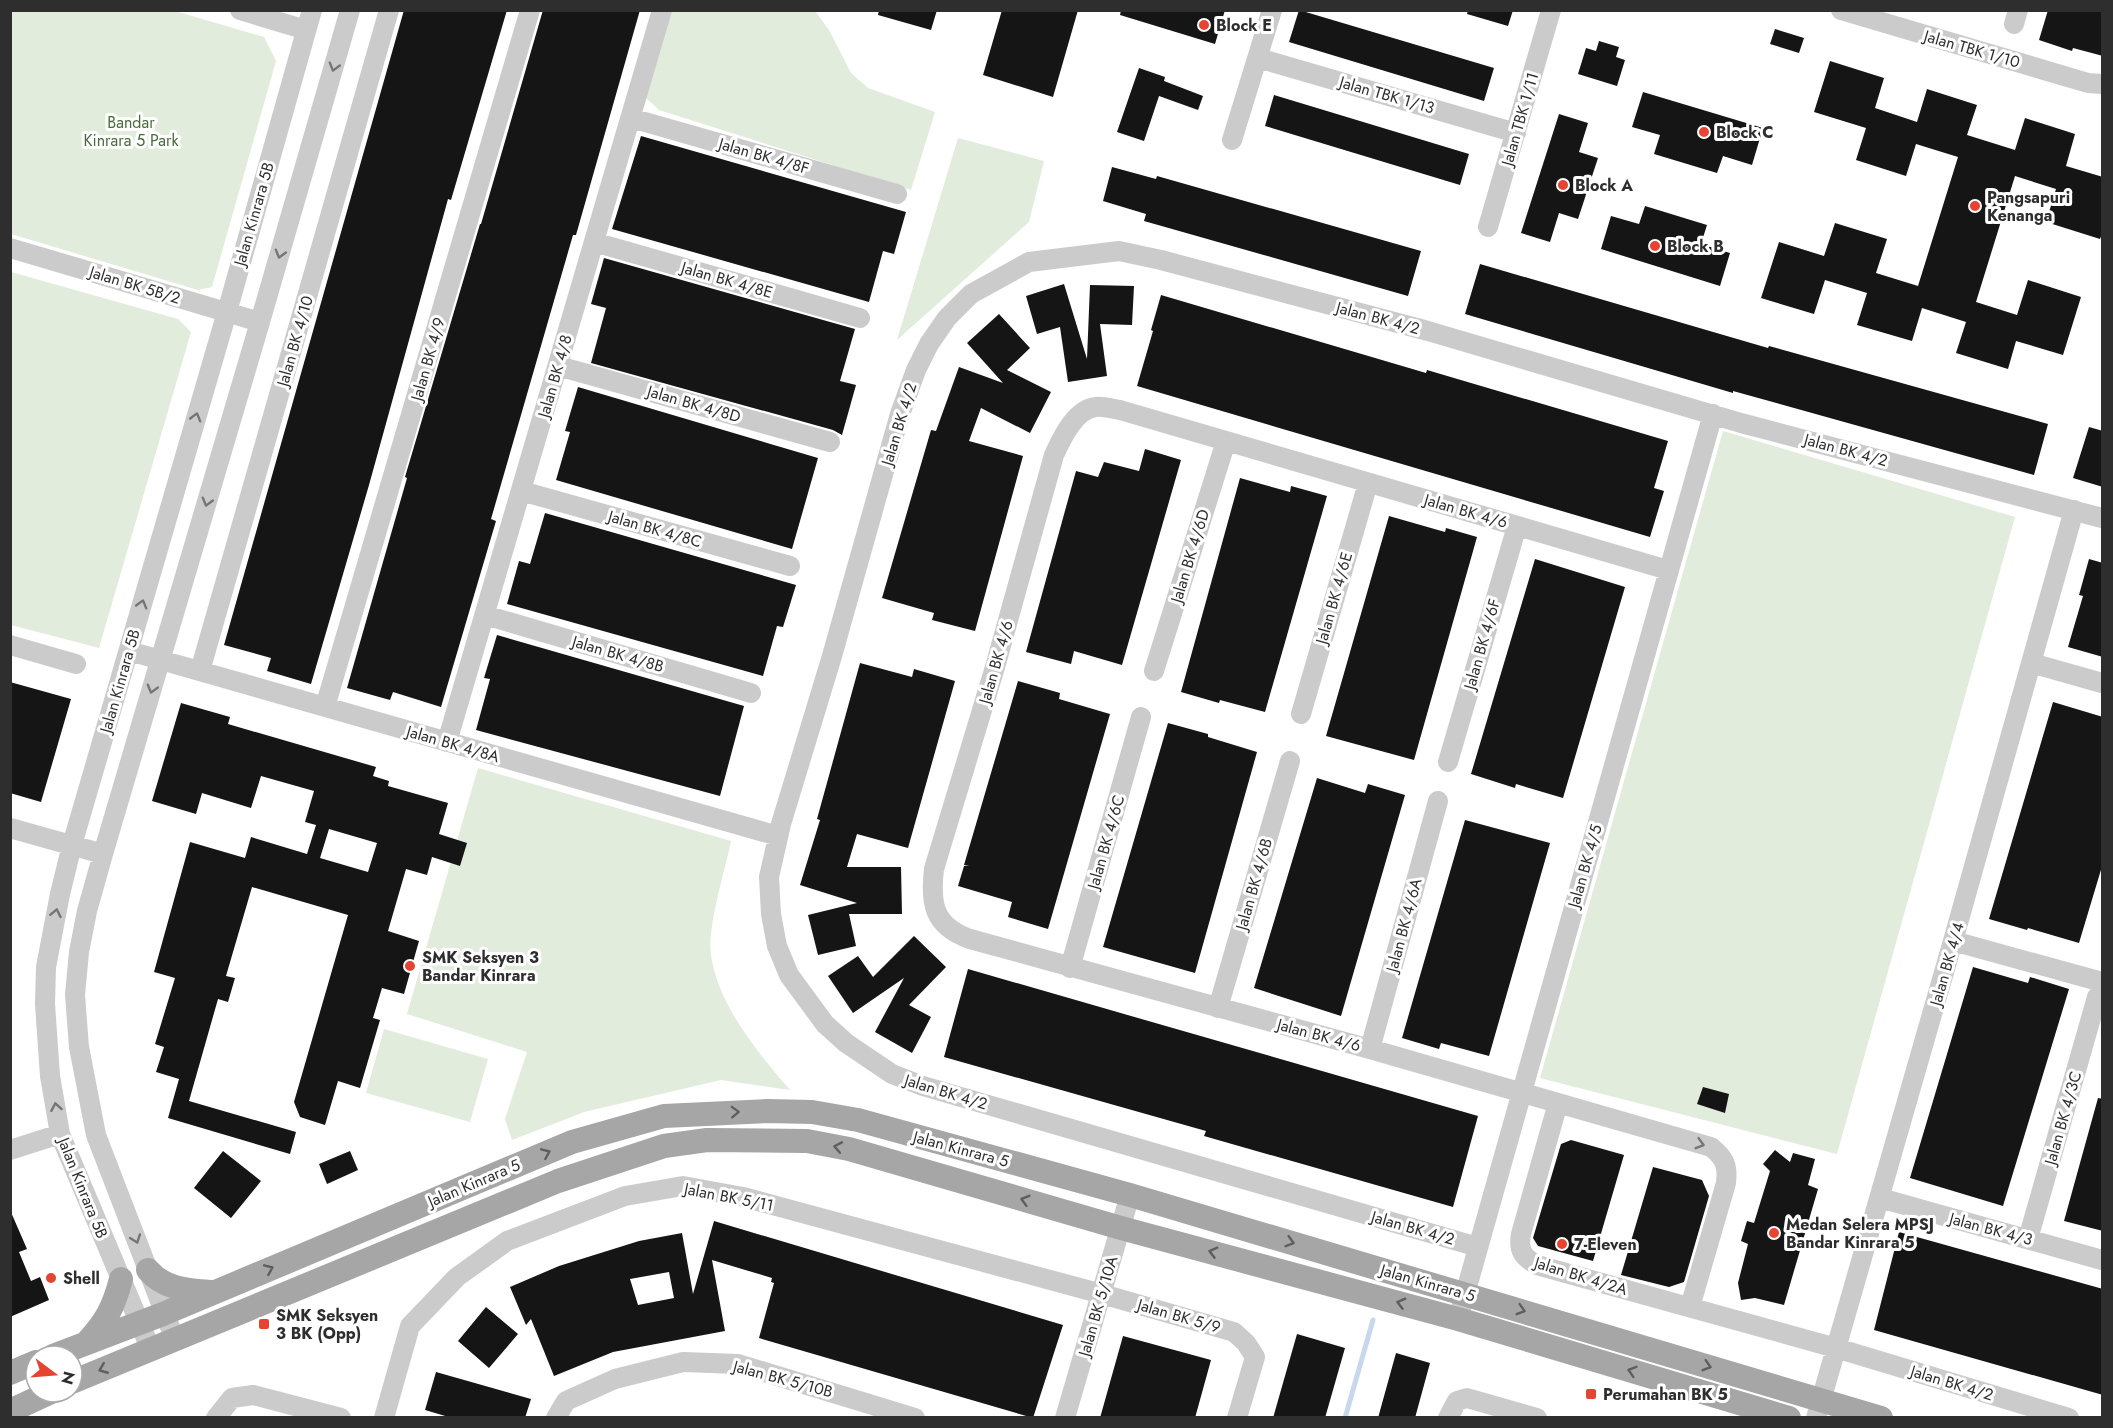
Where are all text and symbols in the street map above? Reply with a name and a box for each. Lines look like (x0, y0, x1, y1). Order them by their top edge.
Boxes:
place label: Block E (1216, 14, 1272, 37)
marker: Block E (1197, 18, 1211, 32)
street label: Jalan TBK 1/10 (1920, 24, 2023, 74)
one-way arrow (328, 62, 341, 72)
street label: Jalan TBK 1/13 (1335, 70, 1437, 120)
street label: Jalan TBK 1/11 (1495, 70, 1544, 170)
park label: Bandar Kinrara 5 Park (83, 111, 180, 152)
place label: Block C (1716, 121, 1774, 144)
marker: Block C (1697, 125, 1711, 139)
street label: Jalan BK 4/8F (714, 132, 812, 180)
street label: Jalan Kinrara 5B (228, 159, 280, 270)
place label: Block A (1575, 174, 1633, 197)
marker: Block A (1556, 178, 1570, 192)
place label: Pangsapuri Kenanga (1987, 186, 2070, 227)
marker: Pangsapuri Kenanga (1968, 199, 1982, 213)
place label: Block B (1667, 235, 1724, 258)
marker: Block B (1648, 239, 1662, 253)
one-way arrow (275, 248, 287, 259)
street label: Jalan BK 4/8E (677, 255, 775, 304)
street label: Jalan BK 5B/2 (85, 260, 183, 310)
street label: Jalan BK 4/10 (271, 293, 319, 391)
street label: Jalan BK 4/2 (1332, 295, 1422, 340)
street label: Jalan BK 4/9 (405, 315, 451, 405)
street label: Jalan BK 4/8 (532, 332, 578, 422)
street label: Jalan BK 4/8D (643, 379, 743, 428)
street label: Jalan BK 4/2 (875, 380, 923, 470)
one-way arrow (189, 412, 201, 423)
street label: Jalan BK 4/2 (1800, 427, 1890, 472)
street label: Jalan BK 4/6 (1420, 488, 1510, 534)
one-way arrow (202, 496, 214, 507)
street label: Jalan BK 4/8C (604, 504, 704, 553)
street label: Jalan BK 4/6D (1164, 506, 1215, 607)
street label: Jalan BK 4/6E (1309, 549, 1358, 648)
street label: Jalan BK 4/6F (1457, 596, 1506, 694)
one-way arrow (135, 599, 147, 610)
street label: Jalan BK 4/6 (973, 618, 1019, 708)
street label: Jalan Kinrara 5B (94, 626, 146, 737)
street label: Jalan BK 4/8B (568, 629, 666, 678)
one-way arrow (147, 683, 159, 694)
street label: Jalan BK 4/8A (402, 719, 502, 768)
street label: Jalan BK 4/6C (1081, 792, 1130, 894)
street label: Jalan BK 4/5 (1562, 822, 1608, 912)
street label: Jalan BK 4/6B (1229, 835, 1278, 935)
street label: Jalan BK 4/6A (1380, 875, 1428, 976)
one-way arrow (48, 909, 61, 919)
street label: Jalan BK 4/4 (1924, 920, 1970, 1010)
place label: SMK Seksyen 3 Bandar Kinrara (422, 946, 539, 987)
marker: SMK Seksyen 3 Bandar Kinrara (403, 959, 417, 973)
street label: Jalan BK 4/6 (1273, 1012, 1363, 1057)
street label: Jalan BK 4/2 (900, 1068, 990, 1116)
street label: Jalan BK 4/3C (2038, 1069, 2087, 1169)
one-way arrow (50, 1102, 62, 1111)
one-way arrow (730, 1106, 739, 1118)
street label: Jalan Kinrara 5 (909, 1125, 1011, 1173)
street label: Jalan Kinrara 5B (52, 1132, 114, 1242)
one-way arrow (1694, 1137, 1705, 1149)
one-way arrow (833, 1141, 843, 1154)
one-way arrow (539, 1148, 550, 1160)
street label: Jalan Kinrara 5 (423, 1153, 524, 1213)
street label: Jalan BK 5/11 (680, 1177, 776, 1217)
one-way arrow (1020, 1195, 1031, 1207)
street label: Jalan BK 4/2 (1367, 1205, 1457, 1251)
street label: Jalan BK 4/3 (1945, 1206, 2035, 1251)
place label: Medan Selera MPSJ Bandar Kinrara 5 (1786, 1213, 1934, 1254)
marker: Medan Selera MPSJ Bandar Kinrara 5 (1767, 1226, 1781, 1240)
one-way arrow (129, 1232, 141, 1243)
place label: 7-Eleven (1574, 1233, 1637, 1256)
one-way arrow (1284, 1235, 1295, 1247)
marker: 7-Eleven (1555, 1237, 1569, 1251)
one-way arrow (1208, 1247, 1218, 1260)
street label: Jalan BK 4/2A (1530, 1250, 1631, 1301)
street label: Jalan BK 5/10A (1072, 1253, 1123, 1361)
street label: Jalan Kinrara 5 (1376, 1258, 1478, 1308)
one-way arrow (263, 1264, 274, 1276)
place label: Shell (63, 1267, 100, 1290)
marker: Shell (44, 1271, 58, 1285)
street label: Jalan BK 5/9 (1133, 1293, 1223, 1339)
one-way arrow (1396, 1298, 1406, 1311)
one-way arrow (1515, 1303, 1525, 1315)
place label: SMK Seksyen 3 BK (Opp) (276, 1304, 378, 1345)
marker: SMK Seksyen 3 BK (Opp) (257, 1317, 271, 1331)
north arrow (24, 1344, 84, 1404)
street label: Jalan BK 5/10B (729, 1354, 835, 1403)
one-way arrow (1701, 1359, 1712, 1371)
street label: Jalan BK 4/2 (1906, 1359, 1996, 1407)
one-way arrow (98, 1362, 109, 1374)
one-way arrow (1627, 1366, 1638, 1378)
text: N (55, 1369, 81, 1387)
place label: Perumahan BK 5 (1603, 1383, 1728, 1406)
marker: Perumahan BK 5 (1584, 1387, 1598, 1401)

